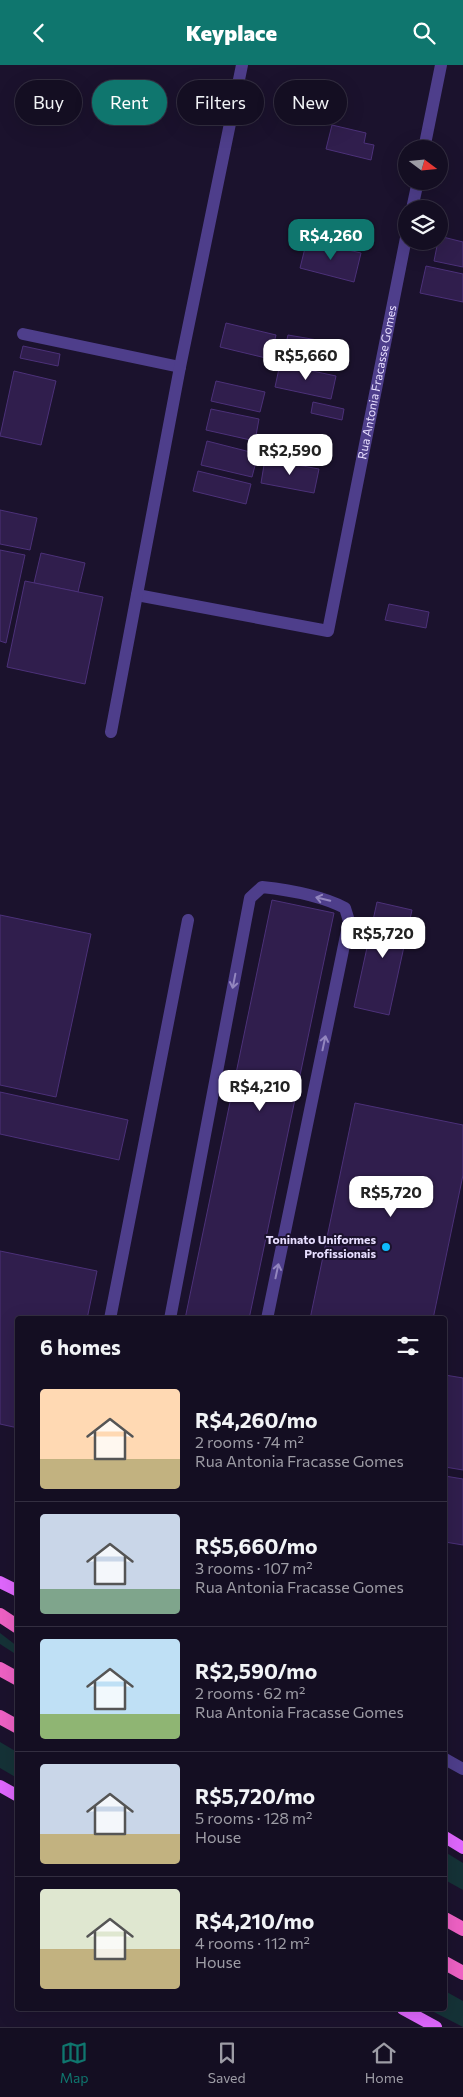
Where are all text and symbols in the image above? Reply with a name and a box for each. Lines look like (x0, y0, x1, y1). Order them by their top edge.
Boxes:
icon: back (25, 19, 53, 47)
text: Keyplace (186, 19, 277, 46)
icon: search (410, 19, 438, 47)
chip: Buy (15, 80, 82, 125)
chip: Rent (92, 80, 167, 125)
chip: Filters (177, 80, 264, 125)
chip: New (274, 80, 347, 125)
north arrow (398, 140, 448, 190)
map controls (398, 140, 448, 250)
button: layers (398, 200, 448, 250)
pin: R$4,260 (285, 219, 377, 261)
text: R$4,260 (299, 225, 363, 244)
street label: Rua Antonia Fracasse Gomes (354, 304, 399, 460)
pin: R$5,660 (260, 339, 352, 381)
text: R$5,660 (274, 345, 338, 364)
pin: R$2,590 (244, 433, 336, 476)
text: R$2,590 (258, 440, 322, 459)
one-way arrow (315, 894, 331, 904)
pin: R$5,720 (337, 917, 429, 959)
text: R$5,720 (352, 923, 414, 942)
one-way arrow (229, 972, 239, 988)
one-way arrow (320, 1036, 329, 1052)
pin: R$4,210 (214, 1069, 306, 1112)
text: R$4,210 (230, 1076, 291, 1095)
pin: R$5,720 (345, 1175, 437, 1218)
text: R$5,720 (360, 1182, 422, 1201)
place label: Toninato Uniformes Profissionais (266, 1232, 376, 1260)
marker: Toninato Uniformes Profissionais (380, 1241, 392, 1253)
one-way arrow (272, 1263, 282, 1279)
icon: filters (394, 1332, 422, 1360)
text: 6 homes (40, 1334, 121, 1359)
text: R$4,260/mo (195, 1407, 318, 1432)
icon: home (80, 1409, 140, 1469)
text: 2 rooms · 74 m² (195, 1432, 304, 1451)
text: Rua Antonia Fracasse Gomes (195, 1451, 404, 1470)
text: R$5,660/mo (195, 1533, 318, 1558)
icon: home (80, 1534, 140, 1594)
text: 3 rooms · 107 m² (195, 1558, 313, 1577)
text: Rua Antonia Fracasse Gomes (195, 1577, 404, 1596)
text: R$2,590/mo (195, 1658, 317, 1683)
icon: home (80, 1659, 140, 1719)
text: 2 rooms · 62 m² (195, 1683, 305, 1702)
text: Rua Antonia Fracasse Gomes (195, 1702, 404, 1721)
text: R$5,720/mo (195, 1783, 315, 1808)
icon: home (80, 1784, 140, 1844)
text: 5 rooms · 128 m² (195, 1808, 312, 1827)
text: House (195, 1827, 241, 1846)
text: R$4,210/mo (195, 1908, 314, 1933)
icon: home (80, 1909, 140, 1969)
text: 4 rooms · 112 m² (195, 1933, 310, 1952)
text: House (195, 1952, 241, 1971)
tab: Map (60, 2039, 89, 2086)
tab: Saved (208, 2039, 246, 2086)
tab: Home (365, 2039, 403, 2086)

